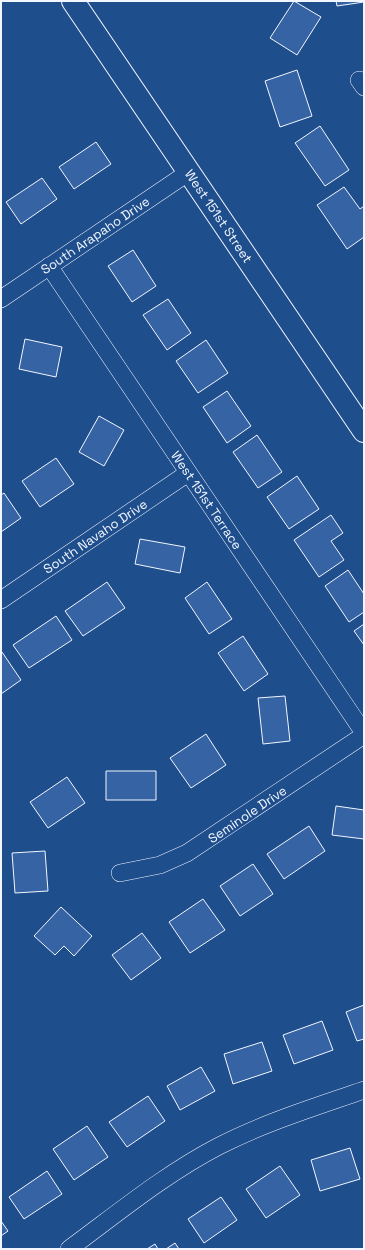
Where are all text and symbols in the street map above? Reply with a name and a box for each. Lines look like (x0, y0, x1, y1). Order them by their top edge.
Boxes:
street label: West 151st Street (181, 166, 256, 266)
street label: South Arapaho Drive (38, 193, 153, 278)
street label: West 151st Terrace (167, 448, 246, 553)
street label: South Navaho Drive (40, 495, 151, 578)
street label: Seminole Drive (205, 782, 290, 847)

